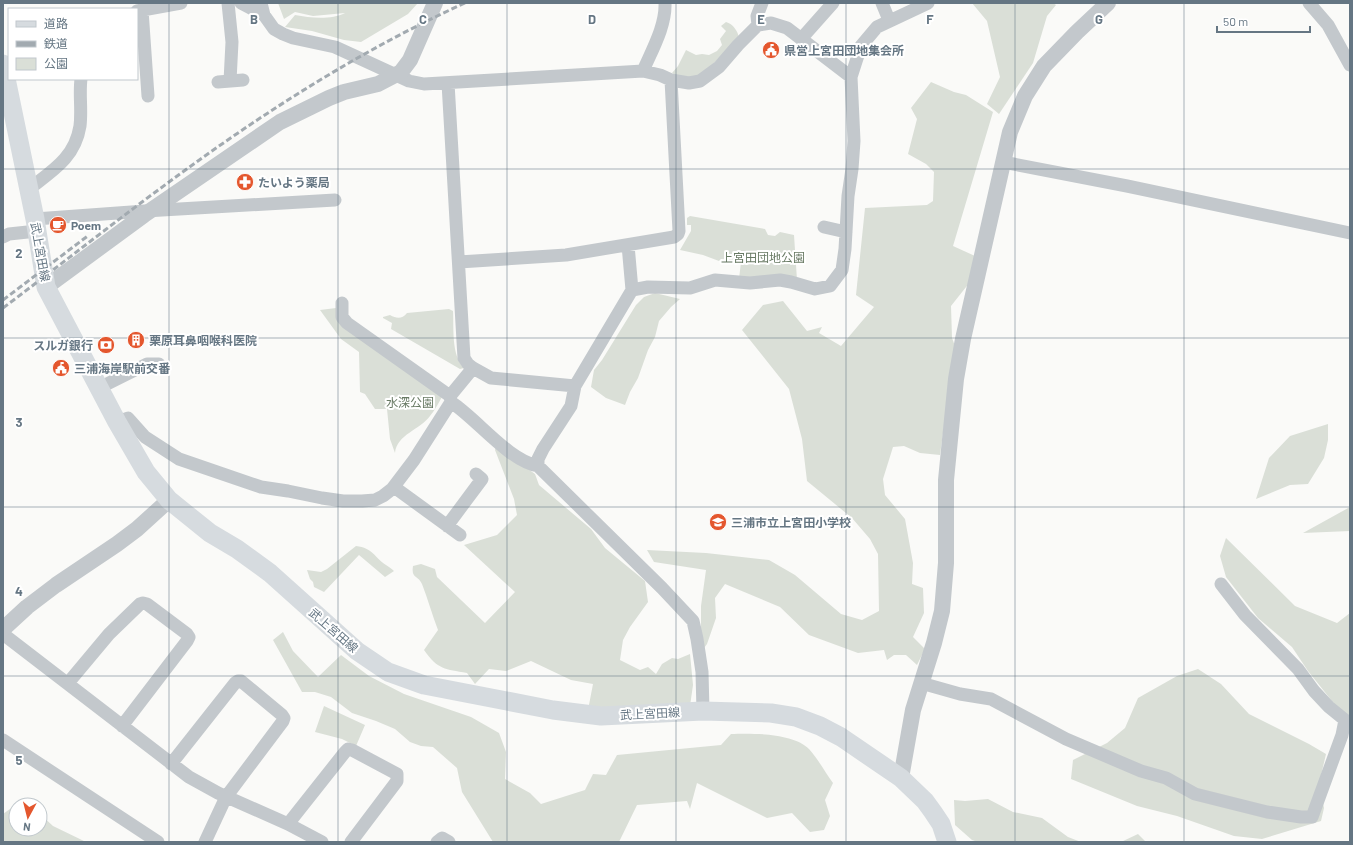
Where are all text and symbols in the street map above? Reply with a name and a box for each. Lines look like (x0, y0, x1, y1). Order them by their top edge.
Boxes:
legend (8, 8, 138, 80)
scale bar (1217, 8, 1310, 34)
text: B (250, 11, 258, 27)
text: C (419, 11, 427, 27)
text: D (588, 11, 596, 27)
text: E (757, 11, 765, 27)
text: F (926, 11, 934, 27)
text: G (1095, 11, 1103, 27)
text: 50 m (1223, 14, 1248, 28)
text: 道路 (44, 16, 68, 30)
text: 鉄道 (44, 36, 68, 50)
public building icon: 県営上宮田団地集会所 (761, 40, 781, 60)
place label: 県営上宮田団地集会所 (784, 43, 904, 57)
text: 公園 (44, 56, 68, 70)
pharmacy icon: たいよう薬局 (235, 172, 255, 192)
place label: たいよう薬局 (258, 175, 330, 189)
cafe icon: Poem (48, 215, 68, 235)
place label: Poem (71, 218, 101, 232)
street label: 武上宮田線 (29, 221, 53, 283)
text: 2 (15, 245, 23, 261)
park label: 上宮田団地公園 (721, 250, 805, 264)
building icon: 栗原耳鼻咽喉科医院 (126, 330, 146, 350)
place label: 栗原耳鼻咽喉科医院 (149, 333, 257, 347)
bank icon: スルガ銀行 (96, 335, 116, 355)
place label: スルガ銀行 (33, 338, 93, 352)
public building icon: 三浦海岸駅前交番 (51, 358, 71, 378)
place label: 三浦海岸駅前交番 (74, 361, 171, 375)
park label: 水深公園 (386, 395, 434, 409)
text: 3 (15, 414, 23, 430)
school or university icon: 三浦市立上宮田小学校 (708, 512, 728, 532)
place label: 三浦市立上宮田小学校 (731, 515, 851, 529)
text: 4 (15, 583, 23, 599)
street label: 武上宮田線 (307, 605, 361, 655)
street label: 武上宮田線 (620, 704, 680, 722)
text: 5 (15, 752, 23, 768)
north arrow (8, 797, 48, 837)
text: N (22, 821, 31, 834)

